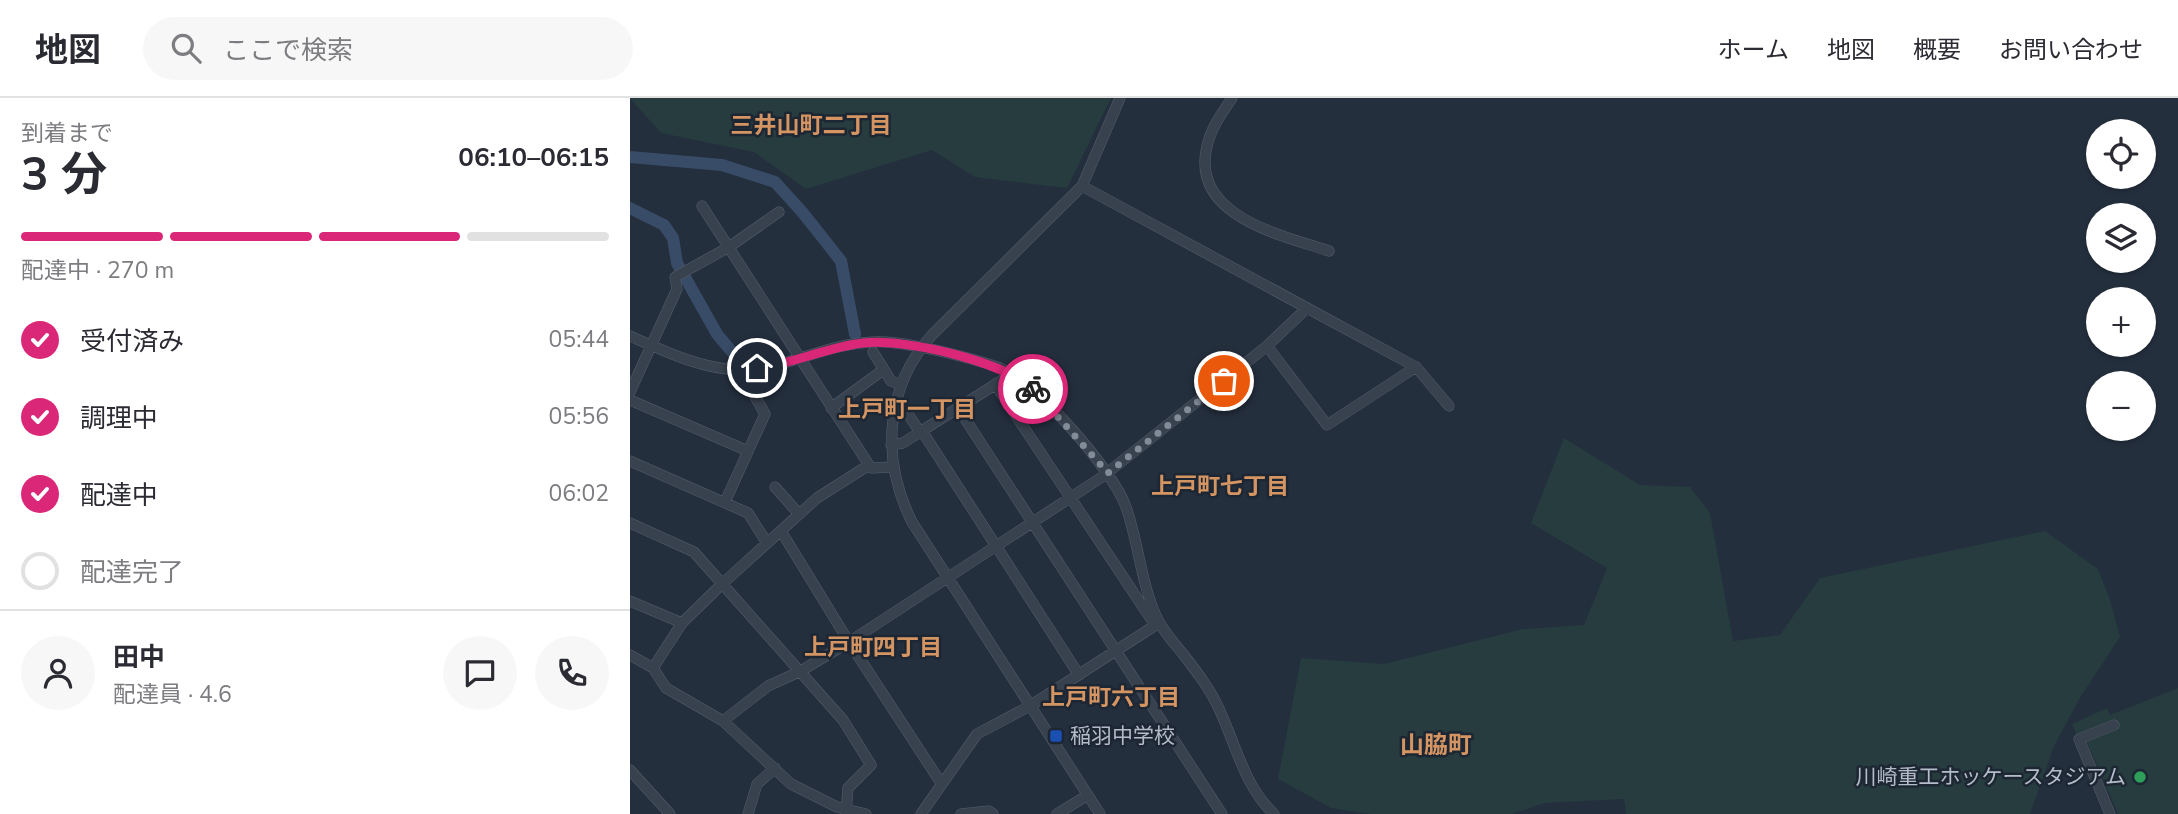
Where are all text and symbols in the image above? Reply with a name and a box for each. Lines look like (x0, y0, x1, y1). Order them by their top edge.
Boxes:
search box (143, 17, 633, 80)
text: 地図 (35, 28, 101, 73)
icon: search (167, 29, 205, 67)
text: ここで検索 (223, 33, 353, 68)
text: ホーム (1718, 34, 1789, 66)
text: 地図 (1827, 34, 1875, 66)
text: 概要 (1913, 34, 1961, 66)
text: お問い合わせ (1999, 34, 2143, 66)
district label: 三井山町二丁目 (731, 110, 892, 141)
text: 到着まで (21, 118, 113, 149)
map controls (2086, 119, 2156, 441)
button: locate (2086, 119, 2156, 189)
text: 06:10–06:15 (458, 140, 609, 175)
text: 3 分 (21, 143, 107, 206)
button: layers (2086, 203, 2156, 273)
text: 配達中 · 270 m (21, 255, 174, 286)
button: + (2086, 287, 2156, 357)
icon: check (21, 321, 59, 359)
text: 受付済み (80, 324, 184, 359)
text: 05:44 (549, 324, 609, 355)
pin (727, 338, 787, 398)
icon: home (738, 349, 776, 387)
pin (1194, 351, 1254, 411)
courier (998, 354, 1068, 424)
icon: bag (1205, 362, 1243, 400)
icon: bike (1014, 370, 1052, 408)
button: − (2086, 371, 2156, 441)
district label: 上戸町一丁目 (838, 394, 976, 425)
icon: check (21, 398, 59, 436)
text: 調理中 (80, 401, 158, 436)
text: 05:56 (549, 401, 609, 432)
district label: 上戸町七丁目 (1151, 471, 1289, 502)
icon: check (21, 475, 59, 513)
text: 配達中 (80, 478, 158, 513)
text: 06:02 (549, 478, 609, 509)
text: 配達完了 (80, 555, 184, 590)
district label: 上戸町四丁目 (804, 632, 942, 663)
button: person (21, 636, 95, 710)
button: chat (443, 636, 517, 710)
button: phone (535, 636, 609, 710)
text: 田中 (113, 640, 165, 675)
text: 配達員 · 4.6 (113, 679, 232, 710)
district label: 上戸町六丁目 (1042, 682, 1180, 713)
place label: 稲羽中学校 (1070, 722, 1175, 750)
marker: 稲羽中学校 (1048, 728, 1064, 744)
district label: 山脇町 (1400, 729, 1472, 761)
place label: 川崎重工ホッケースタジアム (1856, 763, 2126, 791)
marker: 川崎重工ホッケースタジアム (2132, 769, 2148, 785)

